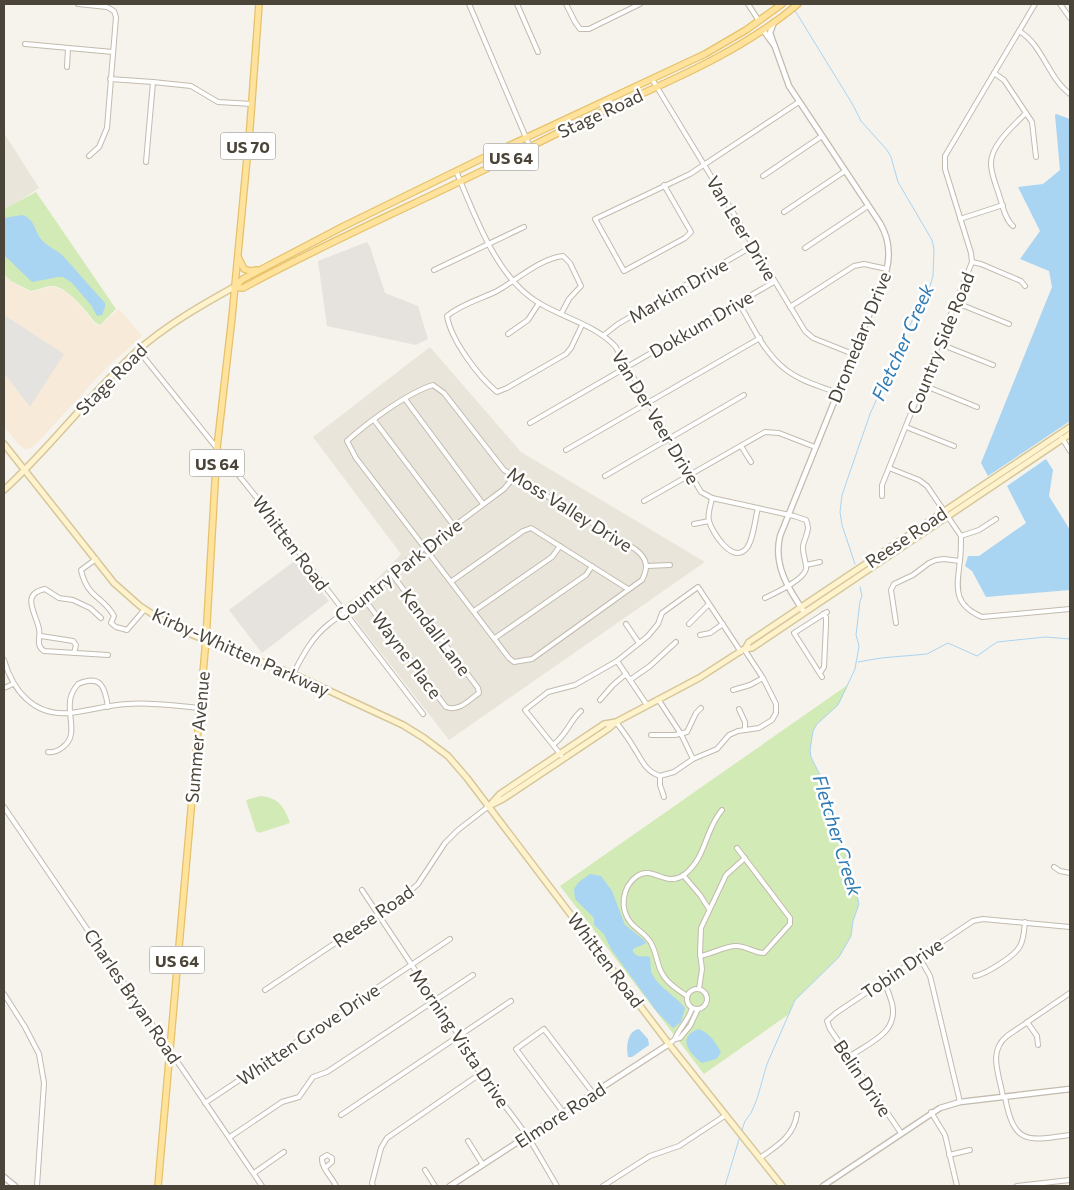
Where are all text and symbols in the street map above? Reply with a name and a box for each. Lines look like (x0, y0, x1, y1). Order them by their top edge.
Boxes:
street label: Stage Road (554, 84, 646, 142)
road number: US 70 (220, 132, 276, 160)
road number: US 64 (484, 144, 538, 170)
street label: Van Leer Drive (702, 172, 782, 284)
street label: Markim Drive (625, 253, 731, 327)
street label: Dromedary Drive (823, 268, 895, 406)
street label: Country Side Road (901, 269, 979, 417)
water label: Fletcher Creek (866, 279, 938, 404)
street label: Dokkum Drive (645, 285, 757, 363)
street label: Stage Road (71, 339, 151, 419)
street label: Van Der Veer Drive (607, 346, 705, 488)
road number: US 64 (190, 449, 244, 476)
street label: Moss Valley Drive (504, 462, 636, 556)
street label: Whitten Road (248, 491, 334, 595)
street label: Reese Road (861, 502, 951, 572)
street label: Country Park Drive (330, 514, 466, 626)
street label: Kendall Lane (396, 584, 476, 680)
street label: Kirby-Whitten Parkway (149, 603, 333, 701)
street label: Wayne Place (367, 607, 447, 703)
street label: Summer Avenue (180, 670, 214, 804)
water label: Fletcher Creek (809, 772, 868, 899)
street label: Reese Road (328, 880, 418, 952)
street label: Whitten Road (563, 908, 649, 1012)
street label: Charles Bryan Road (80, 924, 186, 1068)
street label: Tobin Drive (857, 933, 947, 1003)
road number: US 64 (150, 946, 204, 974)
street label: Morning Vista Drive (405, 965, 515, 1111)
street label: Whitten Grove Drive (233, 978, 383, 1090)
street label: Belin Drive (829, 1036, 897, 1120)
street label: Elmore Road (511, 1078, 609, 1152)

